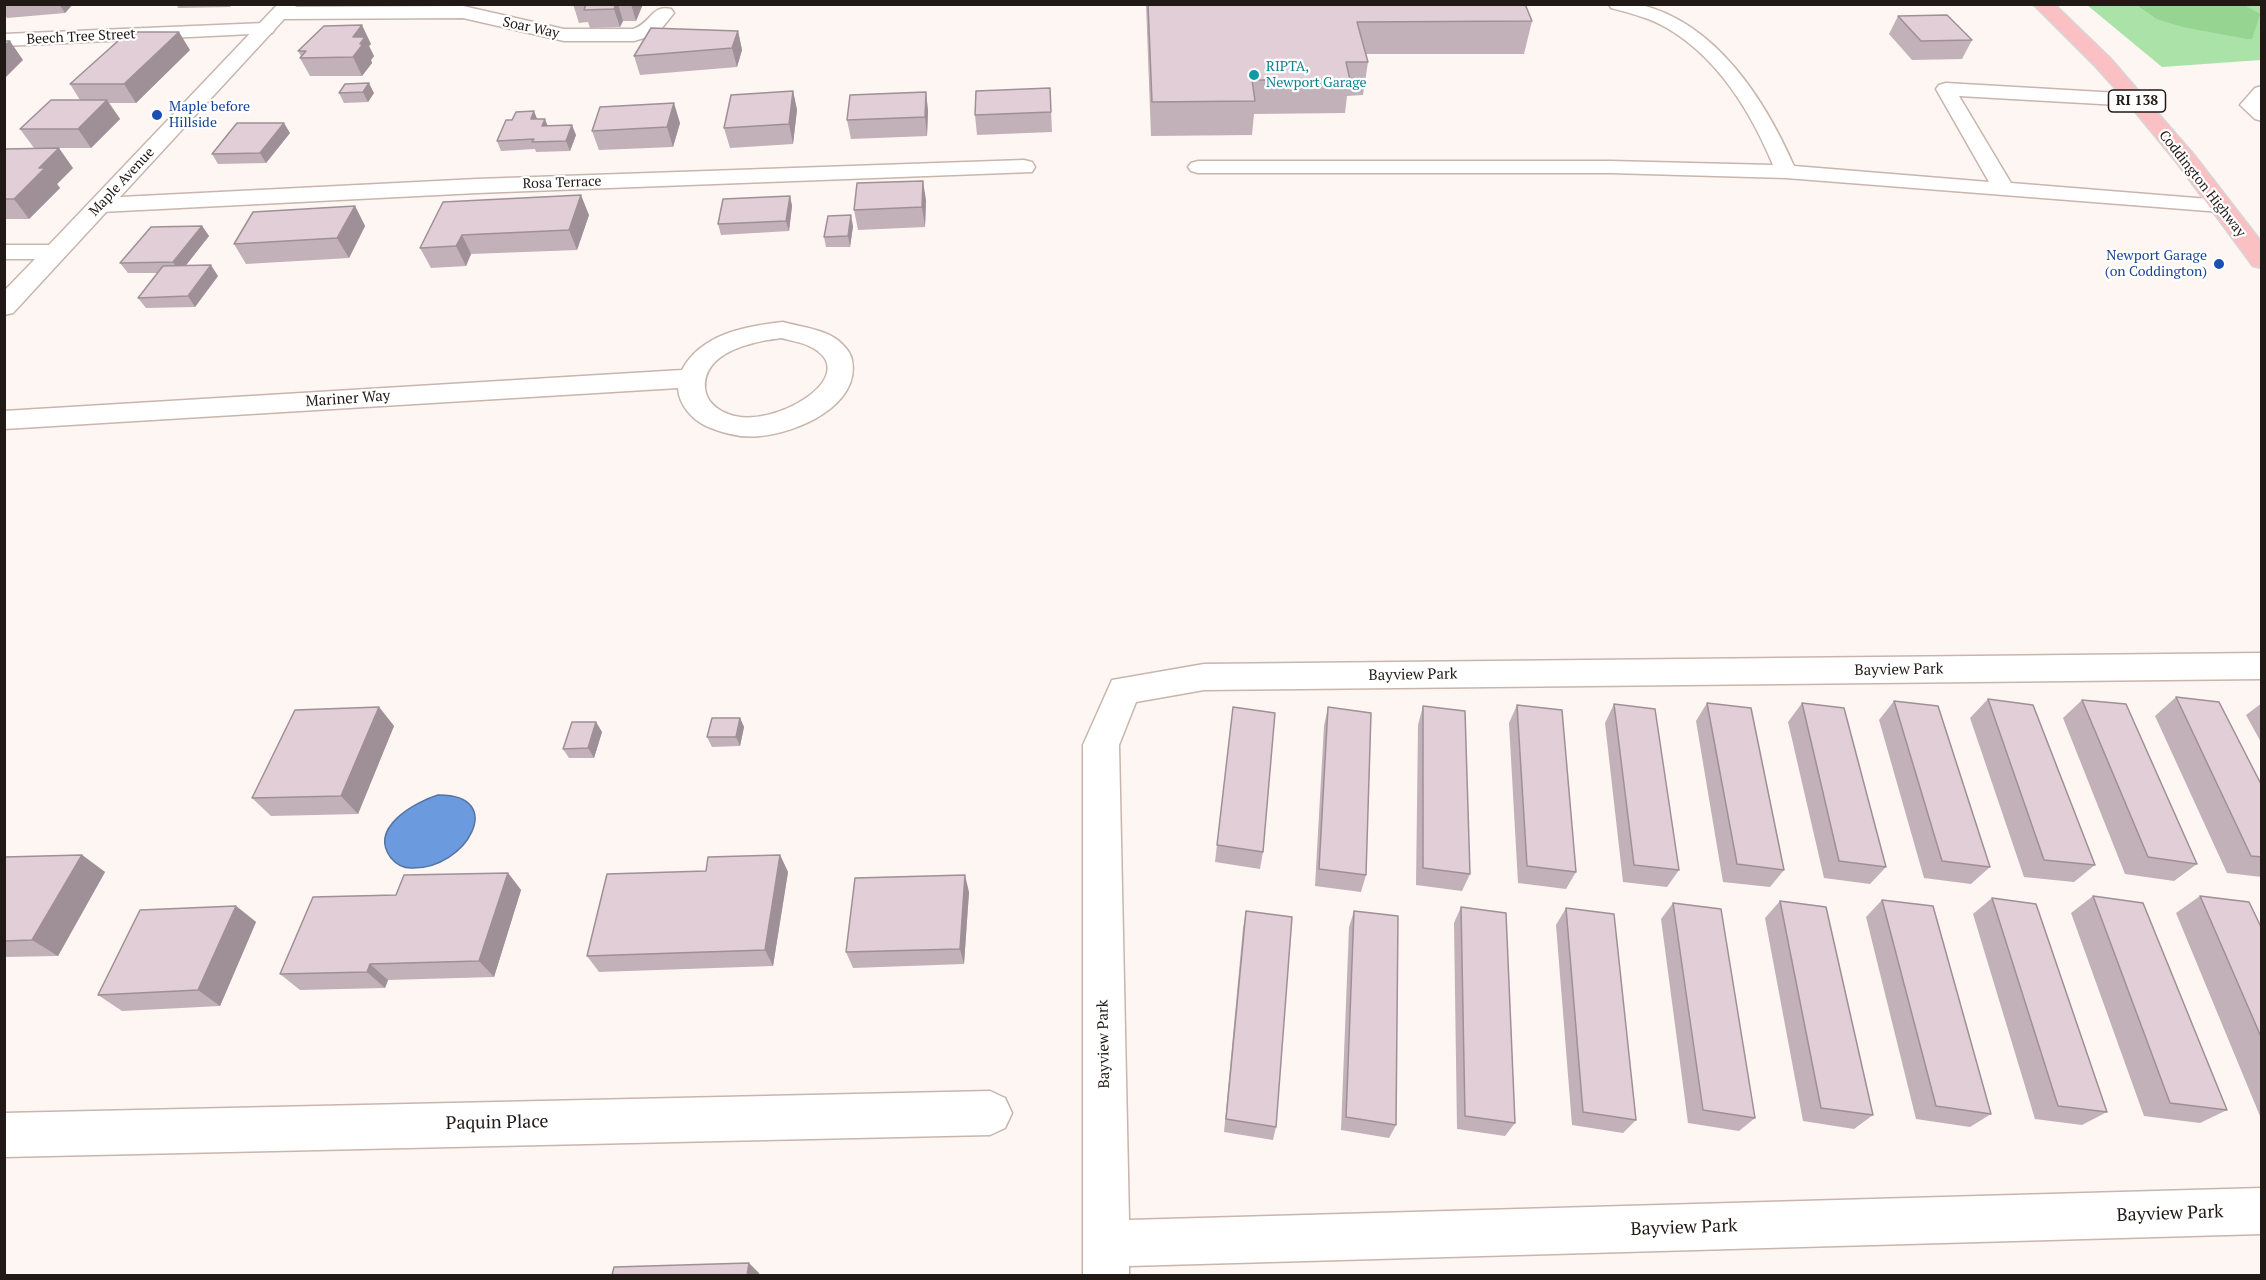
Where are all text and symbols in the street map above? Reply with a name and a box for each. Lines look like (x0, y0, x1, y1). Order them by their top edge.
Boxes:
street label: Soar Way (501, 14, 561, 42)
street label: Beech Tree Street (26, 26, 136, 48)
place label: RIPTA, Newport Garage (1266, 59, 1367, 92)
marker: RIPTA, Newport Garage (1247, 68, 1261, 82)
road number: RI 138 (2108, 90, 2166, 112)
place label: Maple before Hillside (169, 99, 250, 132)
marker: Maple before Hillside (150, 108, 164, 122)
street label: Coddington Highway (2155, 127, 2249, 241)
street label: Maple Avenue (86, 144, 158, 220)
street label: Rosa Terrace (522, 173, 602, 193)
place label: Newport Garage (on Coddington) (2105, 248, 2207, 280)
marker: Newport Garage (on Coddington) (2212, 257, 2226, 271)
street label: Mariner Way (305, 387, 391, 411)
street label: Bayview Park (1854, 660, 1944, 680)
street label: Bayview Park (1368, 665, 1458, 685)
street label: Bayview Park (1094, 999, 1114, 1089)
street label: Paquin Place (445, 1111, 549, 1135)
street label: Bayview Park (2116, 1201, 2224, 1227)
street label: Bayview Park (1630, 1215, 1738, 1241)

